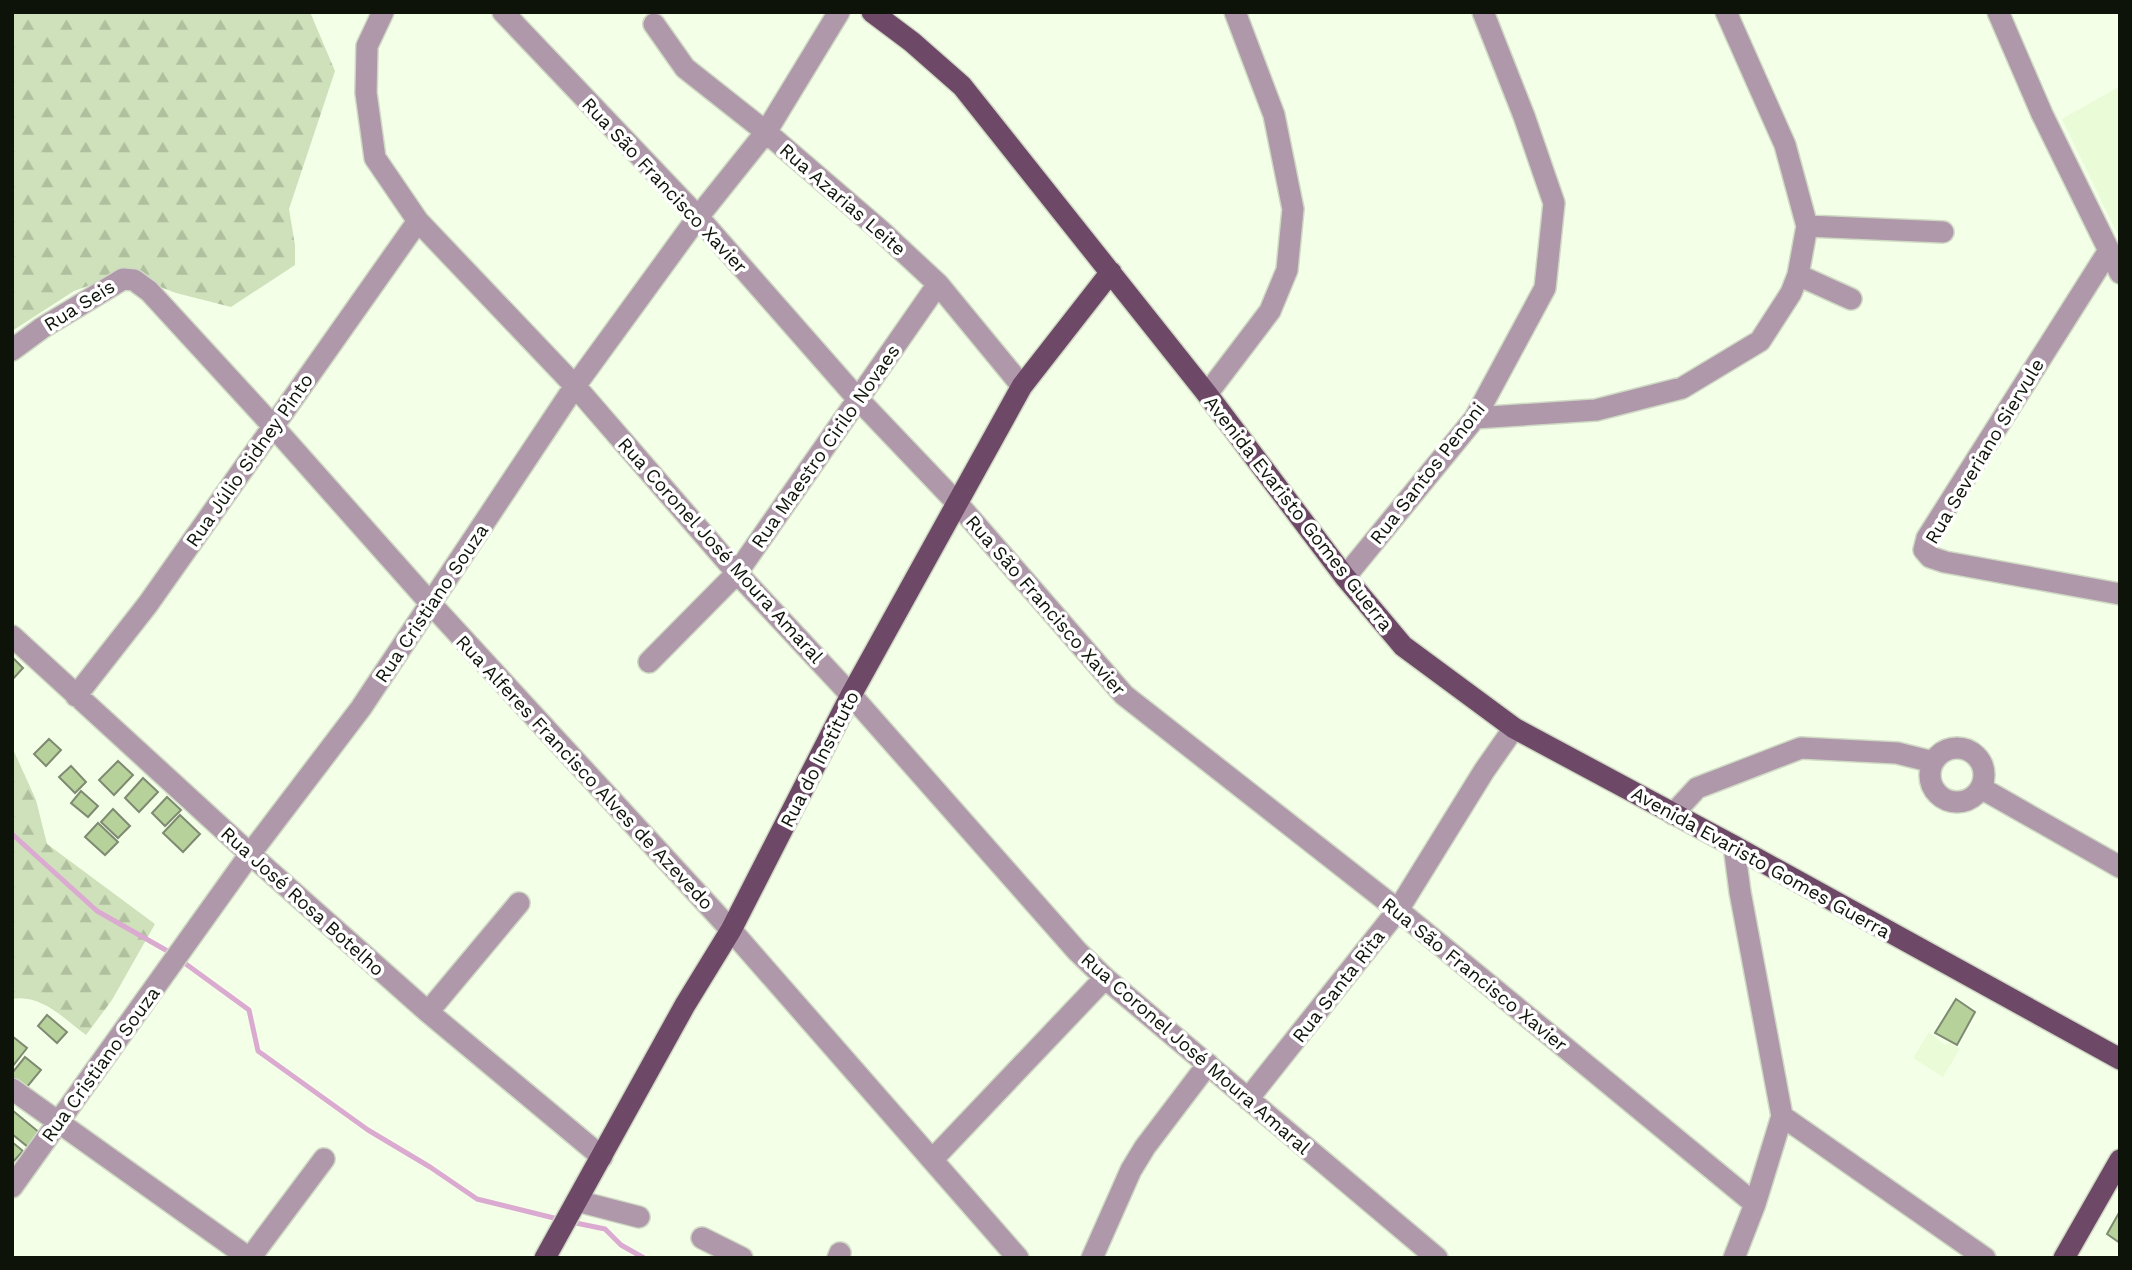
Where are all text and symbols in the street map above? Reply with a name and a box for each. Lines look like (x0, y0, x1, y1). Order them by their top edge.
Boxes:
street label: Rua São Francisco Xavier (577, 93, 752, 278)
street label: Rua Azarias Leite (775, 138, 910, 260)
street label: Rua Seis (40, 275, 119, 336)
street label: Rua Maestro Cirilo Novaes (746, 340, 905, 553)
street label: Rua Severiano Siervule (1920, 354, 2049, 548)
street label: Rua Júlio Sidney Pinto (181, 369, 318, 551)
street label: Avenida Evaristo Gomes Guerra (1200, 391, 1398, 636)
street label: Rua Santos Penoni (1365, 398, 1490, 549)
street label: Rua Coronel José Moura Amaral (613, 433, 828, 668)
street label: Rua São Francisco Xavier (961, 510, 1130, 700)
street label: Rua Cristiano Souza (370, 519, 493, 687)
street label: Rua Alferes Francisco Alves de Azevedo (451, 630, 718, 914)
street label: Rua do Instituto (775, 687, 864, 831)
street label: Avenida Evaristo Gomes Guerra (1627, 782, 1894, 943)
street label: Rua José Rosa Botelho (216, 822, 389, 981)
street label: Rua São Francisco Xavier (1377, 893, 1572, 1056)
street label: Rua Santa Rita (1287, 925, 1390, 1047)
street label: Rua Coronel José Moura Amaral (1077, 948, 1315, 1159)
street label: Rua Cristiano Souza (36, 982, 165, 1146)

